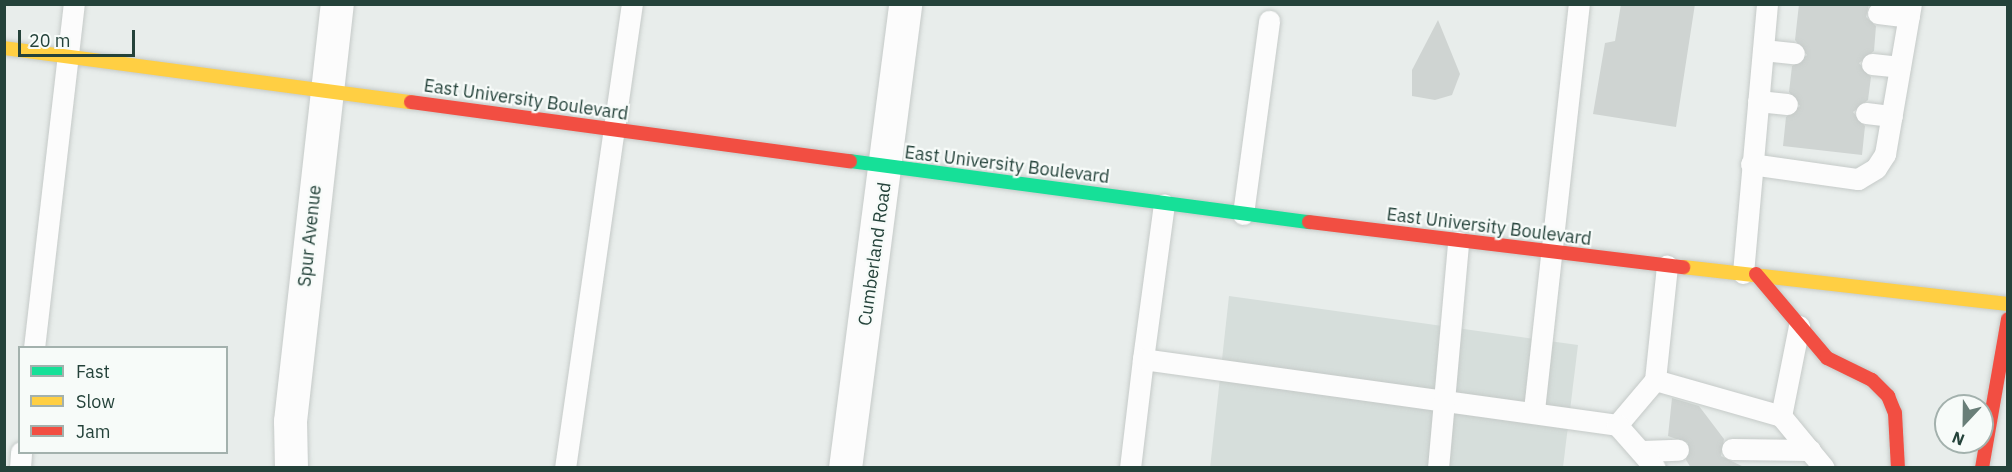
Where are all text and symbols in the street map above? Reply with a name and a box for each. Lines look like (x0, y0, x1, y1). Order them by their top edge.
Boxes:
scale bar (21, 18, 138, 56)
text: 20 m (29, 29, 71, 52)
street label: East University Boulevard (422, 75, 630, 125)
street label: East University Boulevard (903, 142, 1111, 188)
street label: Cumberland Road (854, 181, 896, 327)
street label: Spur Avenue (294, 184, 326, 288)
street label: East University Boulevard (1385, 204, 1593, 250)
legend (18, 346, 228, 454)
text: Fast (76, 360, 110, 383)
text: Slow (76, 390, 115, 413)
north arrow (1934, 394, 1994, 454)
text: Jam (76, 420, 111, 443)
text: N (1949, 427, 1967, 450)

